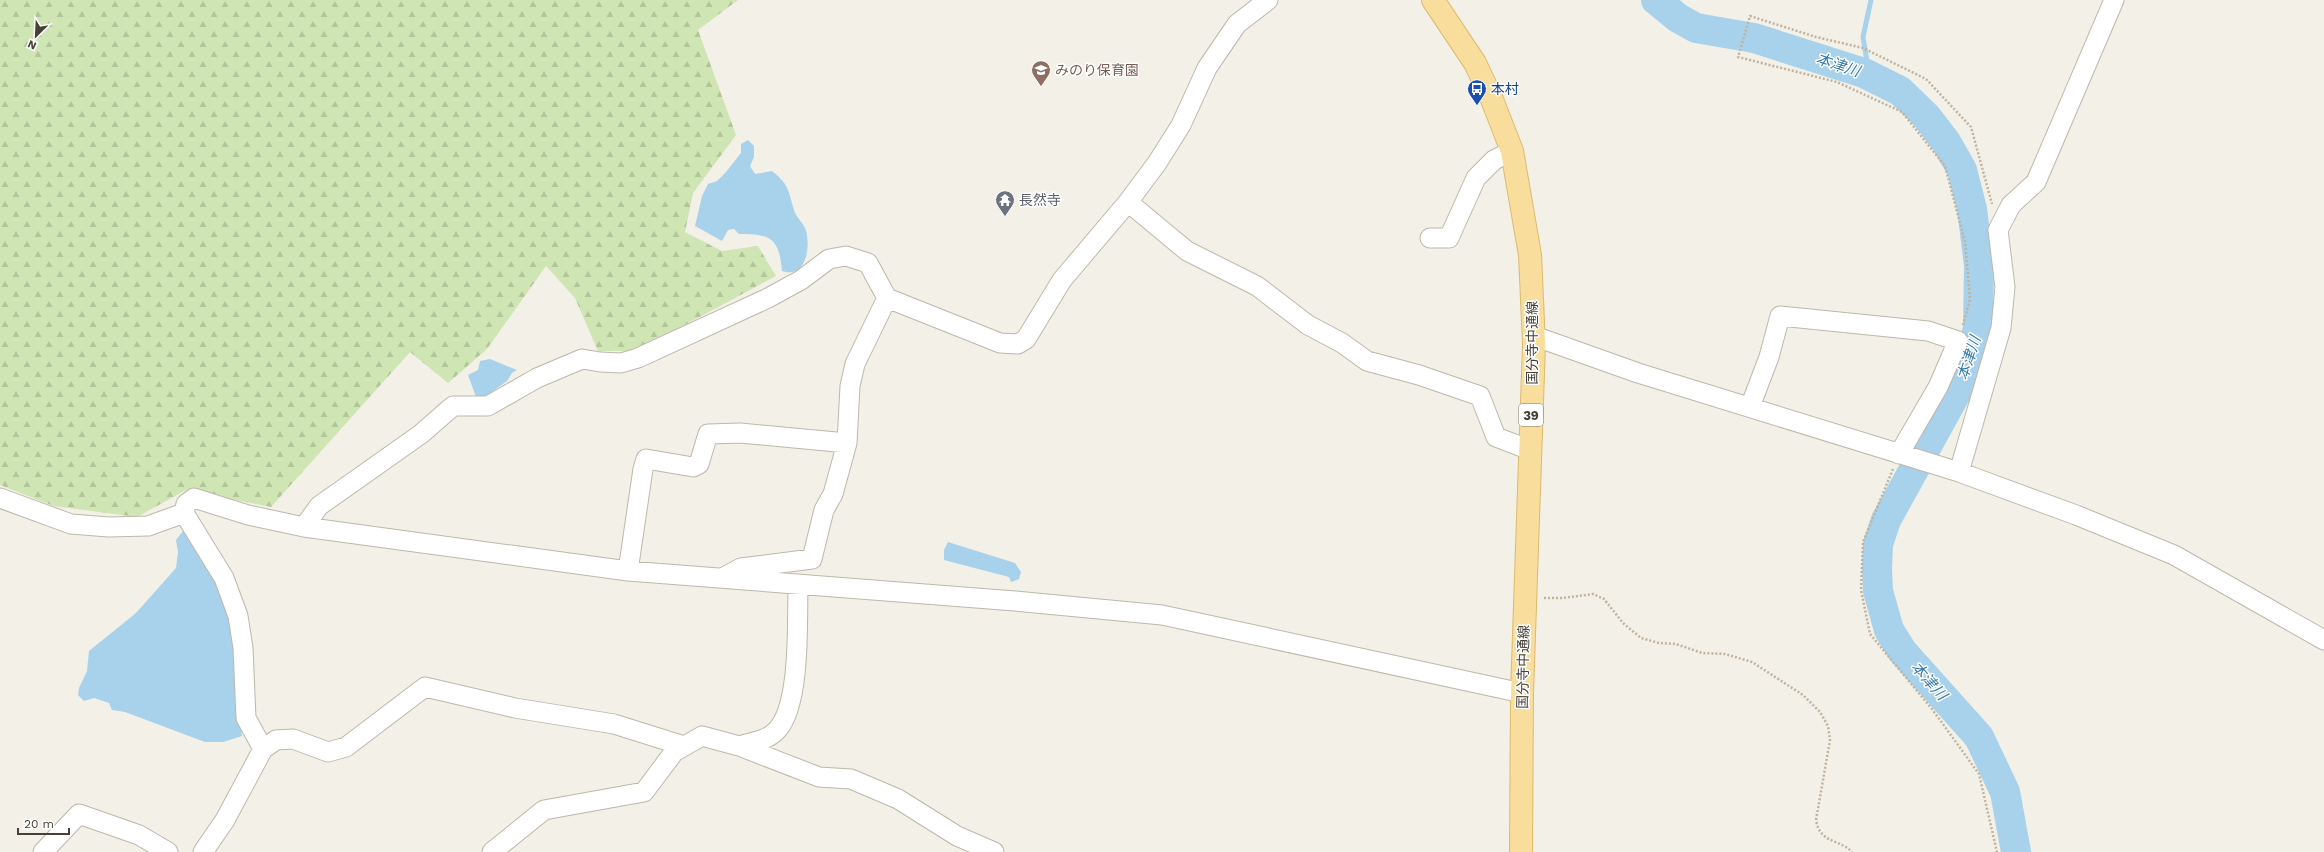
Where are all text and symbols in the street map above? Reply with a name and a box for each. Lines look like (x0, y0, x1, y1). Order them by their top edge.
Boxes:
north arrow (16, 16, 56, 56)
text: N (26, 37, 39, 52)
water label: 本津川 (1814, 49, 1864, 81)
school or university icon: みのり保育園 (1030, 59, 1052, 87)
place label: みのり保育園 (1055, 62, 1139, 78)
bus stop icon: 本村 (1466, 78, 1488, 106)
place label: 本村 (1491, 81, 1519, 97)
temple icon: 長然寺 (994, 189, 1016, 217)
place label: 長然寺 (1019, 192, 1061, 208)
street label: 国分寺中通線 (1524, 301, 1540, 385)
water label: 本津川 (1953, 332, 1985, 382)
road number: 39 (1519, 404, 1543, 426)
street label: 国分寺中通線 (1514, 625, 1532, 709)
water label: 本津川 (1907, 658, 1952, 705)
scale bar (18, 810, 69, 836)
text: 20 m (24, 817, 54, 831)

